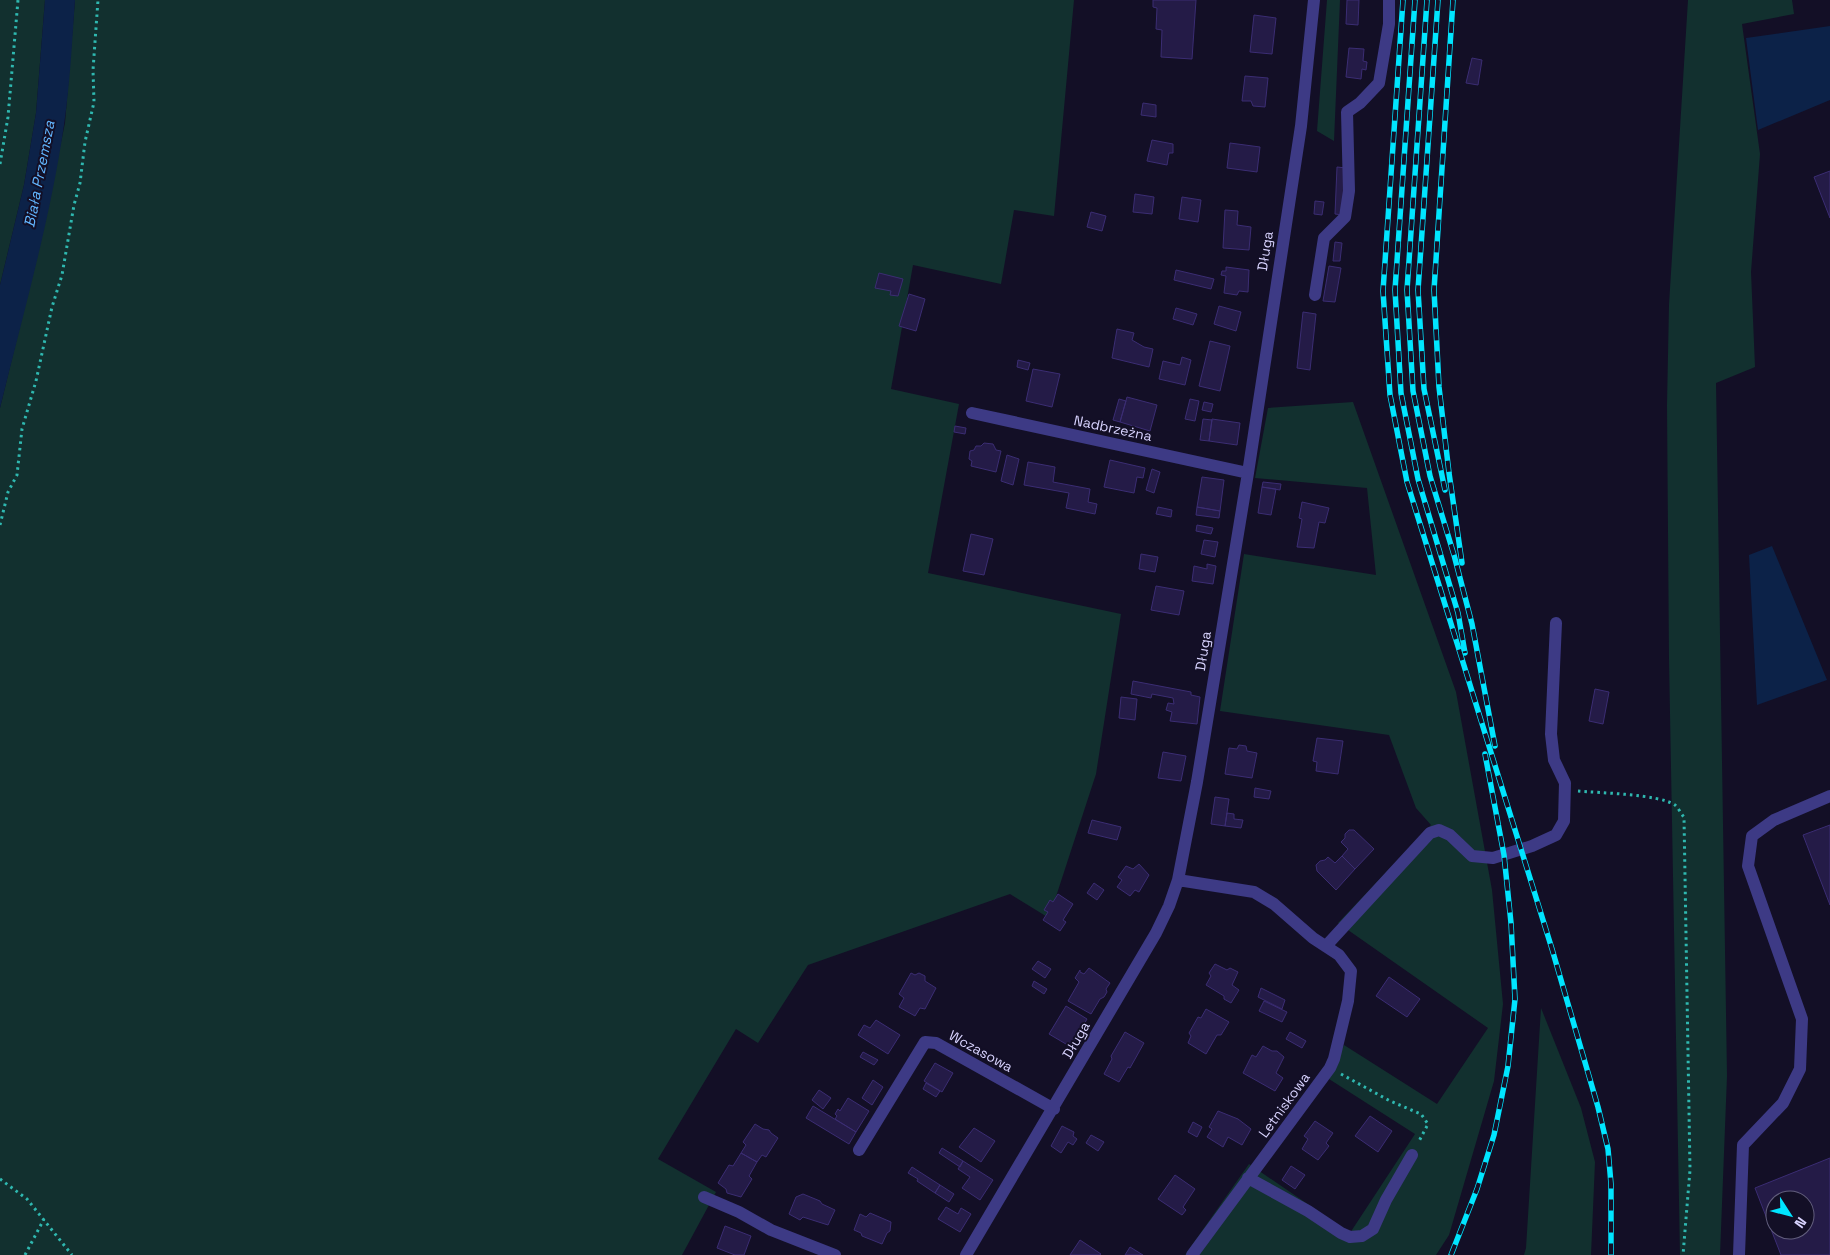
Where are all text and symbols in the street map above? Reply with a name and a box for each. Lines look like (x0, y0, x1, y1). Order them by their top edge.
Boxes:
water label: Biała Przemsza (19, 119, 59, 229)
street label: Długa (1253, 230, 1277, 272)
street label: Nadbrzeżna (1072, 411, 1154, 445)
street label: Długa (1191, 630, 1215, 672)
street label: Długa (1058, 1018, 1094, 1062)
street label: Wczasowa (946, 1026, 1016, 1076)
street label: Letniskowa (1254, 1069, 1314, 1141)
north arrow (1765, 1190, 1815, 1240)
text: N (1790, 1214, 1811, 1232)

